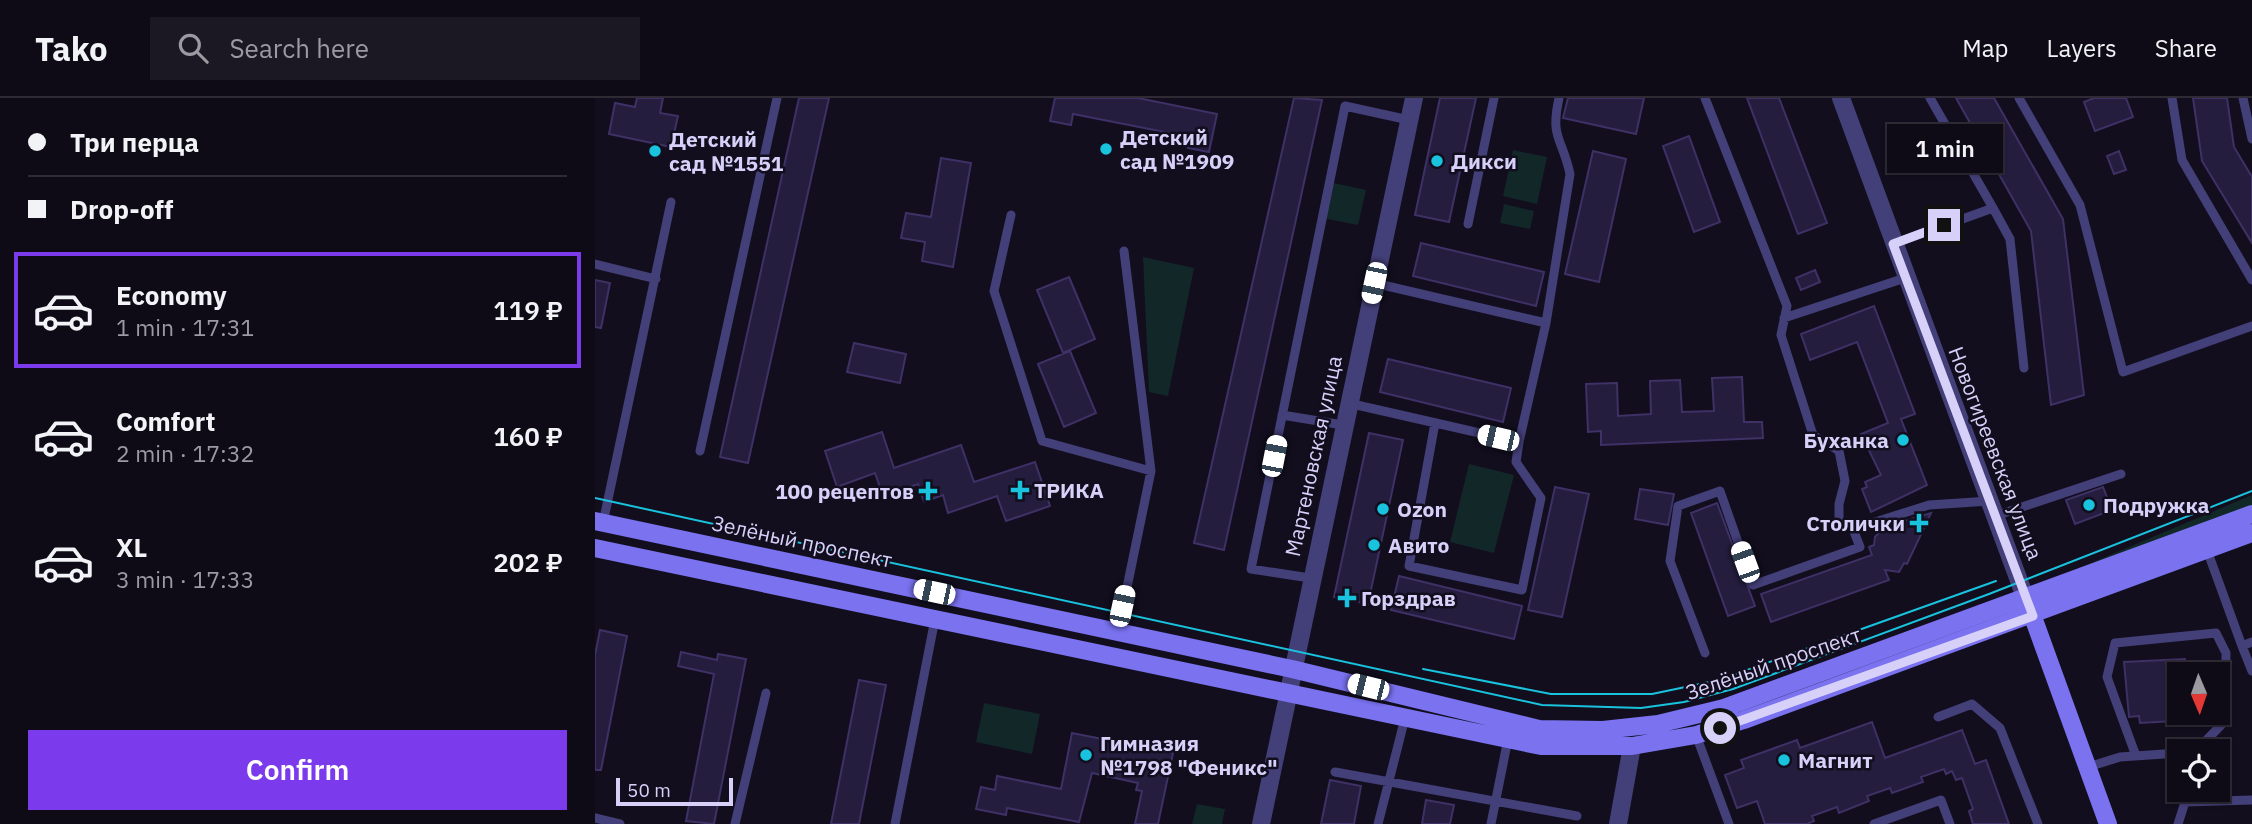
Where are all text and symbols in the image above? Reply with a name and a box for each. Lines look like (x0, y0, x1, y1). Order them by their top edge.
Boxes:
search box (150, 17, 640, 80)
text: Tako (35, 27, 108, 70)
icon: search (174, 29, 212, 67)
text: Search here (230, 31, 369, 65)
text: Map (1962, 32, 2009, 64)
text: Layers (2047, 32, 2117, 64)
text: Share (2155, 32, 2217, 64)
place label: Детский сад №1909 (1120, 123, 1234, 175)
callout: 1 min (1886, 123, 2002, 172)
text: Три перца (70, 125, 199, 159)
place label: Детский сад №1551 (669, 125, 784, 177)
text: 1 min (1915, 133, 1975, 163)
marker: Детский сад №1909 (1098, 141, 1114, 157)
marker: Детский сад №1551 (647, 143, 663, 159)
place label: Дикси (1451, 147, 1517, 175)
marker: Дикси (1429, 153, 1445, 169)
text: Drop-off (70, 192, 173, 226)
route end (1928, 209, 1960, 241)
car (1360, 260, 1389, 306)
text: Economy (116, 278, 227, 312)
icon: car (32, 279, 95, 342)
text: 119 ₽ (493, 293, 563, 327)
text: 1 min · 17:31 (116, 312, 254, 342)
street label: Новогиреевская улица (1942, 342, 2050, 564)
street label: Мартеновская улица (1278, 353, 1348, 559)
text: Comfort (116, 404, 215, 438)
icon: car (32, 405, 95, 468)
text: 160 ₽ (493, 419, 563, 453)
car (1476, 423, 1521, 453)
place label: Буханка (1804, 426, 1889, 454)
marker: Буханка (1895, 432, 1911, 448)
car (1260, 433, 1289, 479)
text: 2 min · 17:32 (116, 438, 254, 468)
place label: ТРИКА (1034, 476, 1104, 504)
place label: 100 рецептов (775, 477, 914, 505)
marker: ТРИКА (1012, 482, 1028, 498)
marker: 100 рецептов (920, 483, 936, 499)
place label: Подружка (2103, 491, 2210, 519)
place label: Ozon (1397, 495, 1447, 523)
marker: Подружка (2081, 497, 2097, 513)
marker: Ozon (1375, 501, 1391, 517)
street label: Зелёный проспект (709, 508, 895, 574)
place label: Столички (1806, 509, 1905, 537)
marker: Столички (1911, 515, 1927, 531)
text: XL (116, 530, 147, 564)
icon: car (32, 531, 95, 594)
place label: Авито (1388, 531, 1450, 559)
marker: Авито (1366, 537, 1382, 553)
car (1728, 539, 1763, 585)
text: 202 ₽ (493, 545, 563, 579)
text: 3 min · 17:33 (116, 564, 254, 594)
car (912, 577, 957, 607)
car (1108, 583, 1137, 629)
place label: Горздрав (1361, 584, 1456, 612)
marker: Горздрав (1339, 590, 1355, 606)
street label: Зелёный проспект (1682, 620, 1865, 706)
north arrow (2167, 662, 2229, 724)
map controls (2167, 662, 2230, 802)
car (1346, 672, 1391, 702)
route start (1704, 712, 1736, 744)
place label: Гимназия №1798 "Феникс" (1100, 729, 1278, 781)
button: Confirm (28, 730, 567, 810)
button: locate (2167, 739, 2230, 802)
place label: Магнит (1798, 746, 1873, 774)
marker: Гимназия №1798 "Феникс" (1078, 747, 1094, 763)
marker: Магнит (1776, 752, 1792, 768)
scale bar (616, 775, 733, 807)
text: 50 m (627, 778, 671, 802)

